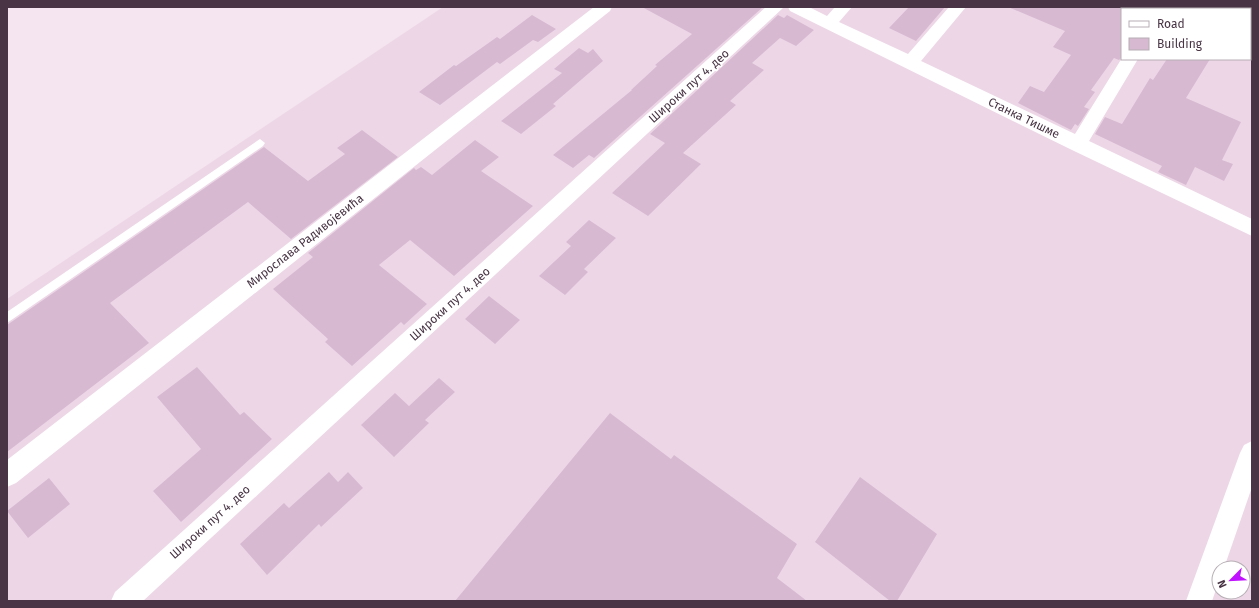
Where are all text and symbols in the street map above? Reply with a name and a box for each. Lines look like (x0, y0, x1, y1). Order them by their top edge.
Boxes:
legend (1121, 8, 1251, 60)
text: Road (1157, 17, 1185, 31)
text: Building (1157, 37, 1203, 51)
street label: Широки пут 4. део (646, 46, 732, 126)
street label: Станка Тишме (986, 95, 1062, 141)
street label: Мирослава Радивојевића (244, 191, 366, 291)
street label: Широки пут 4. део (407, 264, 493, 344)
street label: Широки пут 4. део (167, 482, 253, 562)
north arrow (1211, 560, 1251, 600)
text: N (1215, 578, 1230, 590)

